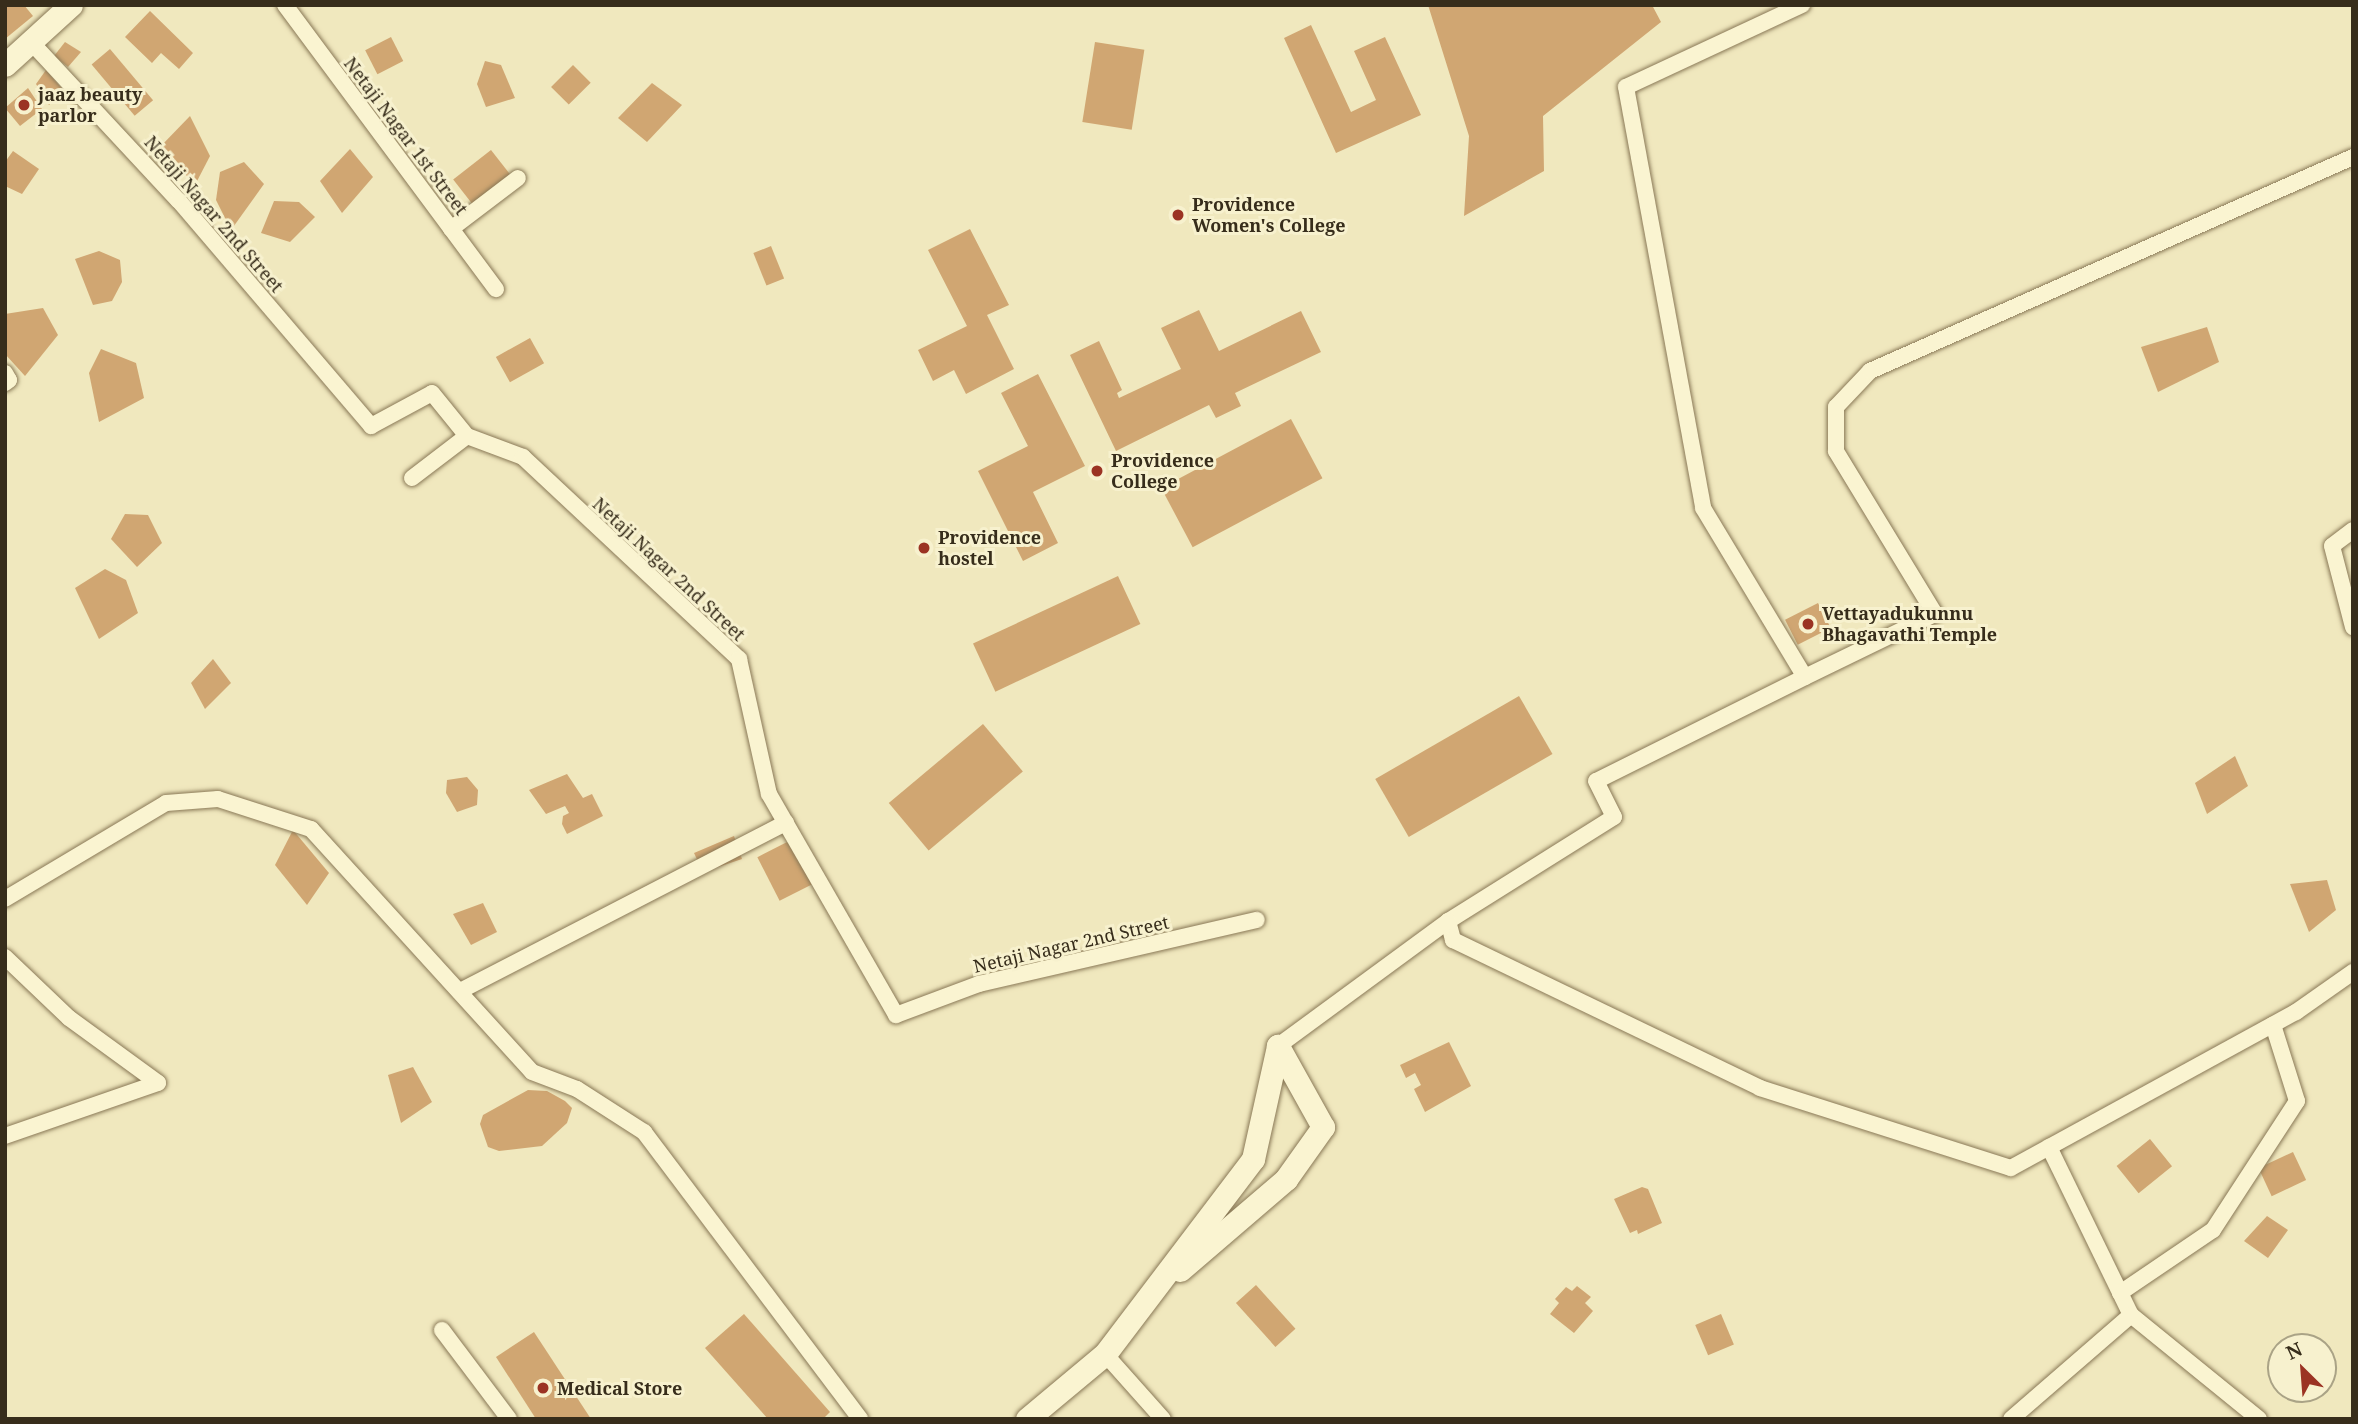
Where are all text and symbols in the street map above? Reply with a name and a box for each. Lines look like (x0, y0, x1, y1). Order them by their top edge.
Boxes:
street label: Netaji Nagar 1st Street (340, 53, 472, 219)
place label: jaaz beauty parlor (38, 84, 143, 126)
marker: jaaz beauty parlor (16, 97, 32, 113)
street label: Netaji Nagar 2nd Street (140, 131, 288, 297)
place label: Providence Women's College (1192, 194, 1346, 236)
marker: Providence Women's College (1170, 207, 1186, 223)
place label: Providence College (1111, 450, 1214, 492)
marker: Providence College (1089, 463, 1105, 479)
street label: Netaji Nagar 2nd Street (588, 493, 750, 645)
place label: Providence hostel (938, 527, 1041, 570)
marker: Providence hostel (916, 540, 932, 556)
place label: Vettayadukunnu Bhagavathi Temple (1822, 603, 1997, 646)
marker: Vettayadukunnu Bhagavathi Temple (1800, 616, 1816, 632)
street label: Netaji Nagar 2nd Street (971, 911, 1171, 977)
north arrow (2267, 1333, 2337, 1403)
text: N (2282, 1336, 2306, 1366)
place label: Medical Store (557, 1377, 682, 1399)
marker: Medical Store (535, 1380, 551, 1396)

